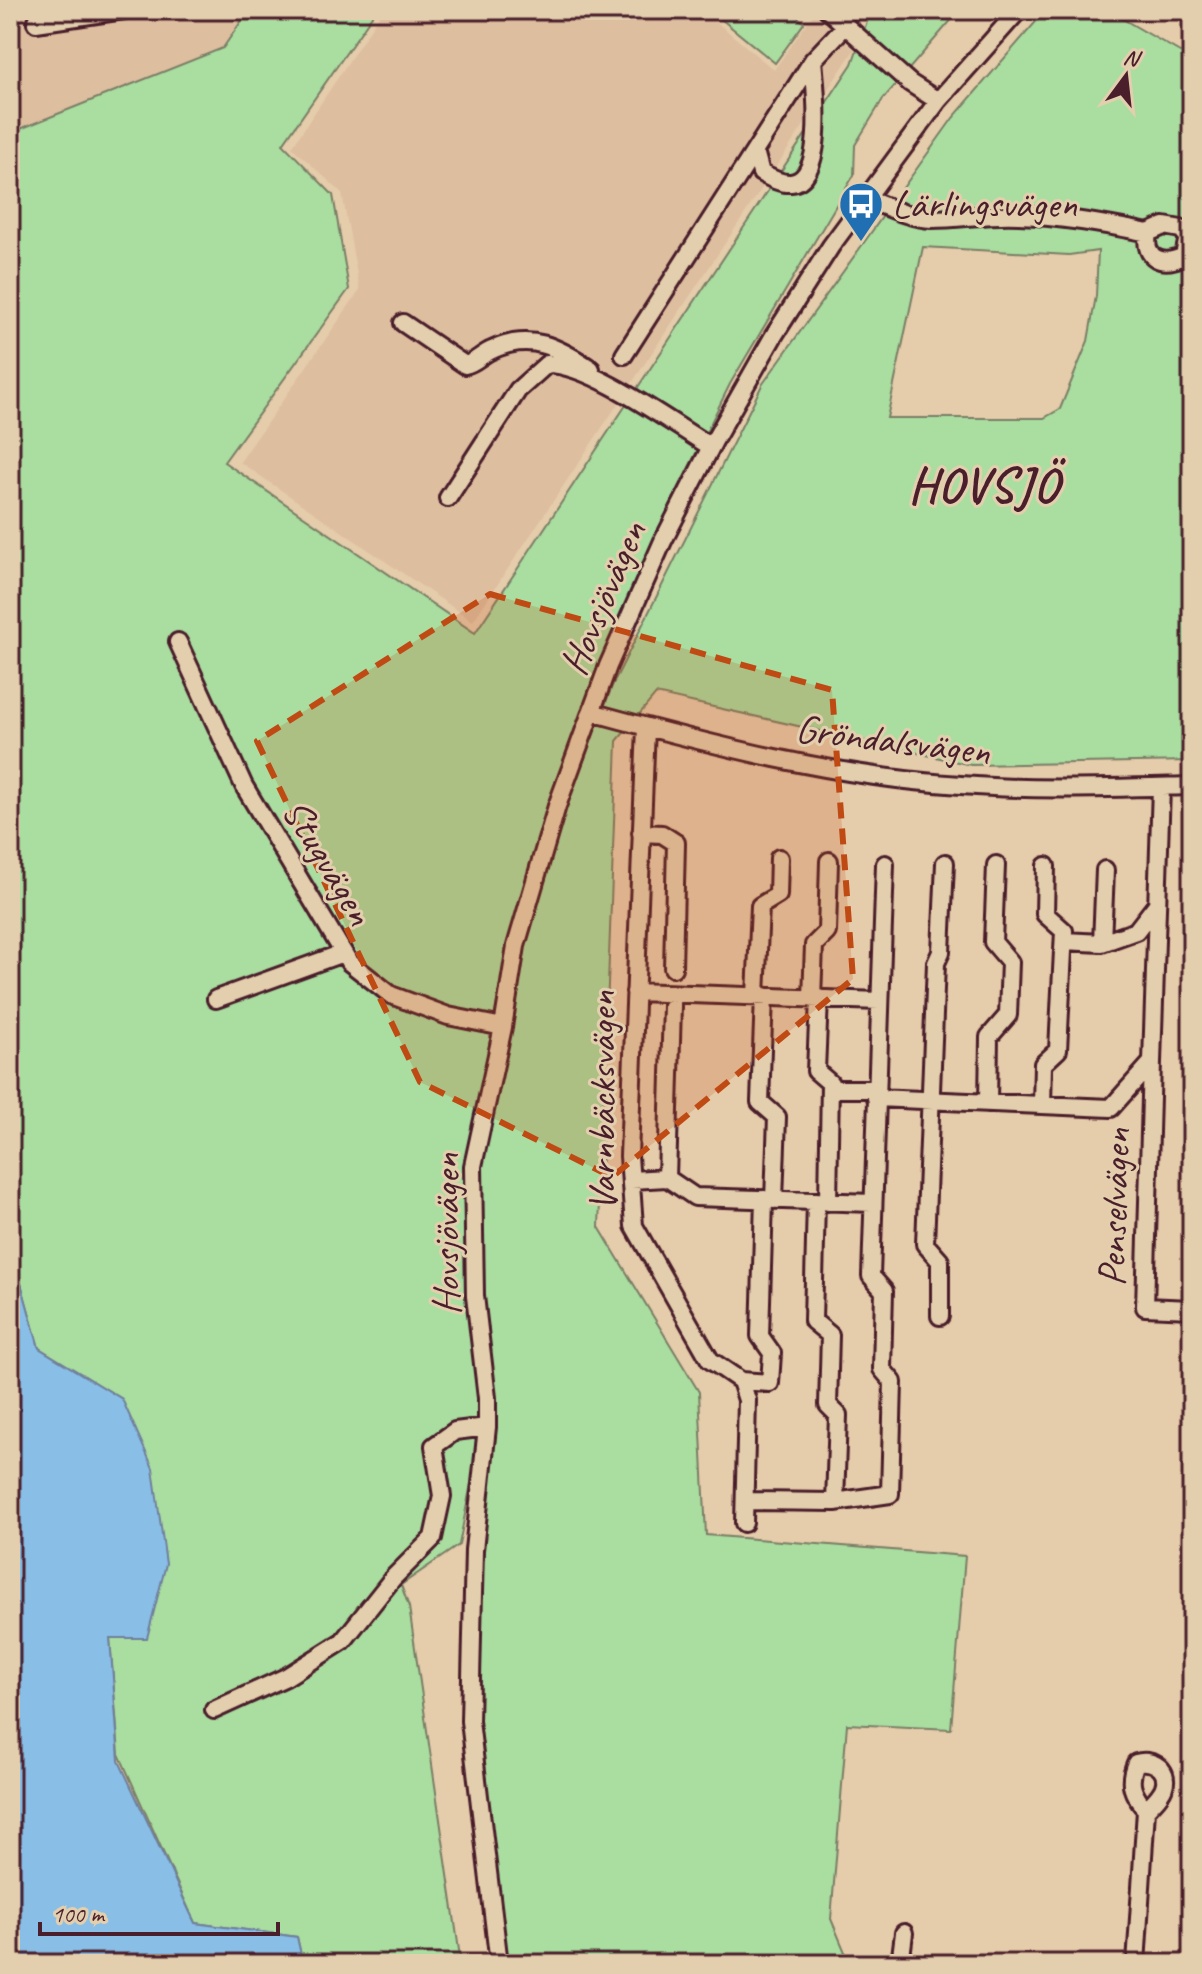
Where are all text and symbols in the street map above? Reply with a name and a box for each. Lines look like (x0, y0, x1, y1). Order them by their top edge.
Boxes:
north arrow (1086, 36, 1166, 116)
text: N (1121, 42, 1144, 74)
place label: Lärlingsvägen (892, 179, 1078, 229)
bus stop icon: Lärlingsvägen (837, 180, 885, 243)
district label: HOVSJÖ (909, 455, 1067, 515)
street label: Hovsjövägen (548, 513, 658, 682)
street label: Gröndalsvägen (793, 703, 994, 777)
street label: Stugvägen (271, 790, 386, 935)
street label: Varnbäcksvägen (577, 990, 627, 1211)
street label: Penselvägen (1086, 1126, 1142, 1287)
street label: Hovsjövägen (421, 1152, 471, 1315)
scale bar (40, 1886, 278, 1936)
text: 100 m (52, 1899, 106, 1929)

